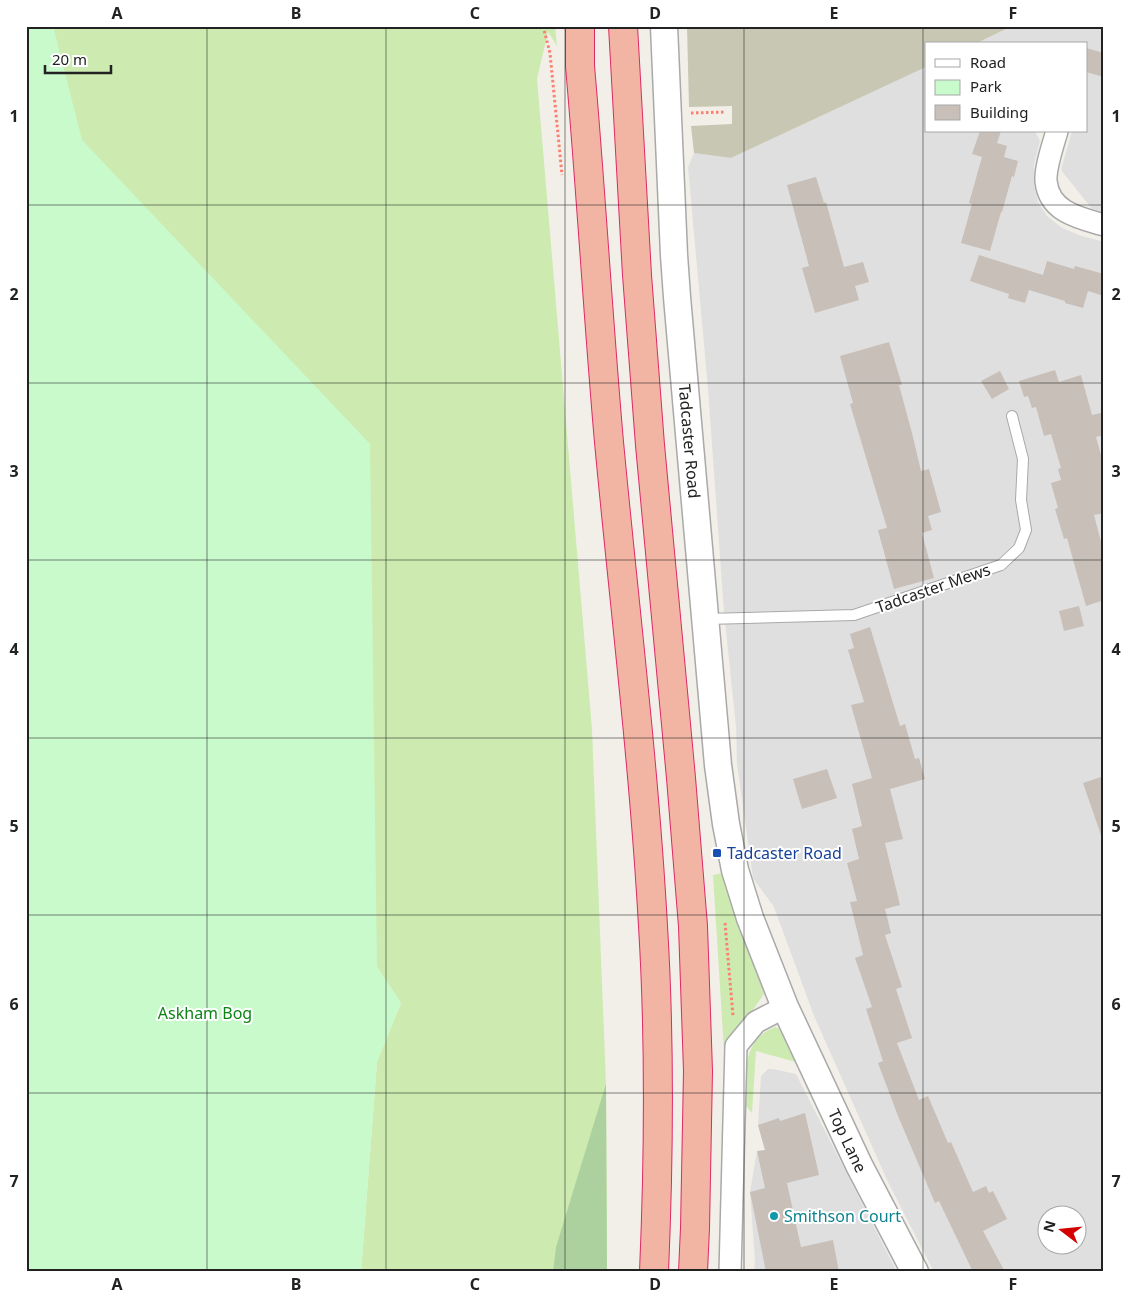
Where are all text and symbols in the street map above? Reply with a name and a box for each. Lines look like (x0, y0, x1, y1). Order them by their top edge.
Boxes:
text: A (111, 2, 123, 24)
text: B (291, 2, 301, 24)
text: C (470, 2, 480, 24)
text: D (649, 2, 661, 24)
text: E (830, 2, 839, 24)
text: F (1009, 2, 1017, 24)
scale bar (45, 42, 111, 74)
legend (925, 42, 1088, 132)
text: 20 m (52, 49, 87, 69)
text: Road (970, 52, 1006, 72)
text: Park (970, 76, 1002, 96)
text: Building (970, 102, 1028, 122)
text: 1 (9, 105, 19, 127)
text: 1 (1111, 105, 1121, 127)
text: 2 (9, 283, 19, 305)
text: 2 (1111, 283, 1121, 305)
street label: Tadcaster Road (674, 383, 706, 499)
text: 3 (9, 460, 19, 482)
text: 3 (1111, 460, 1121, 482)
street label: Tadcaster Mews (873, 558, 993, 618)
text: 4 (9, 638, 19, 660)
text: 4 (1111, 638, 1121, 660)
text: 5 (9, 815, 19, 837)
text: 5 (1111, 815, 1121, 837)
place label: Tadcaster Road (727, 842, 842, 864)
marker: Tadcaster Road (711, 847, 723, 859)
text: 6 (9, 993, 19, 1015)
text: 6 (1111, 993, 1121, 1015)
park label: Askham Bog (158, 1002, 252, 1024)
street label: Top Lane (823, 1105, 872, 1176)
text: 7 (9, 1170, 19, 1192)
text: 7 (1111, 1170, 1121, 1192)
place label: Smithson Court (784, 1205, 901, 1227)
north arrow (1038, 1206, 1088, 1256)
marker: Smithson Court (768, 1210, 780, 1222)
text: N (1038, 1218, 1060, 1234)
text: A (111, 1273, 123, 1295)
text: B (291, 1273, 301, 1295)
text: C (470, 1273, 480, 1295)
text: D (649, 1273, 661, 1295)
text: E (830, 1273, 839, 1295)
text: F (1009, 1273, 1017, 1295)

